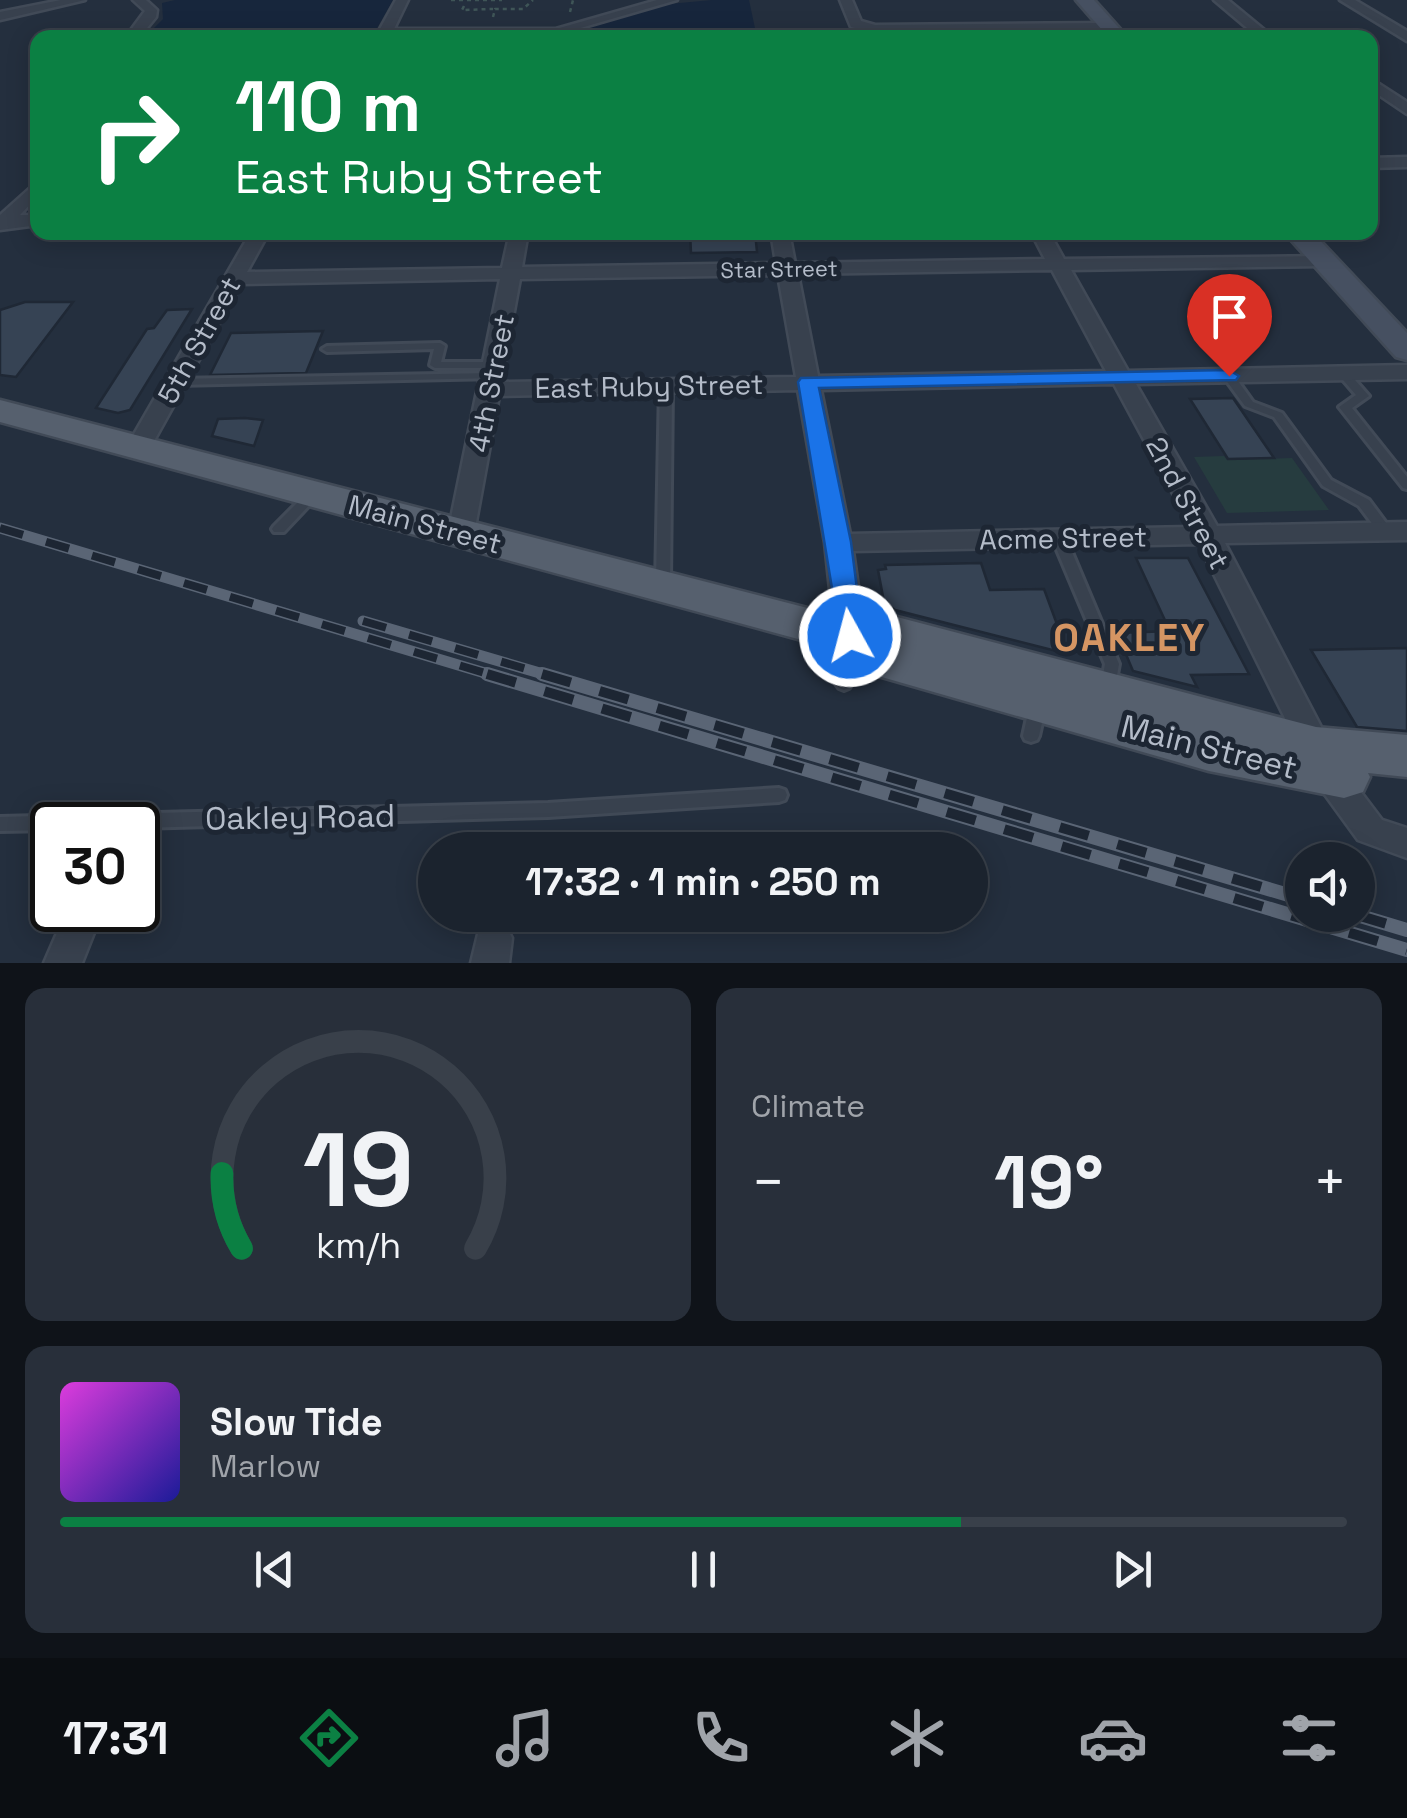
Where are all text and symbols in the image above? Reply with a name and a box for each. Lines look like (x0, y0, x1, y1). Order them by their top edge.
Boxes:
text: 110 m (235, 62, 421, 151)
icon: right (70, 70, 200, 200)
text: East Ruby Street (235, 149, 603, 206)
street label: Star Street (720, 254, 838, 284)
street label: 5th Street (149, 270, 249, 410)
pin (1187, 274, 1272, 377)
icon: arrive (1202, 289, 1257, 344)
street label: 4th Street (460, 311, 522, 455)
street label: East Ruby Street (534, 366, 764, 406)
street label: 2nd Street (1138, 431, 1238, 575)
street label: Main Street (344, 486, 506, 562)
street label: Acme Street (979, 519, 1147, 557)
position arrow (798, 584, 902, 688)
district label: OAKLEY (1053, 614, 1207, 662)
street label: Main Street (1117, 706, 1301, 788)
street label: Oakley Road (205, 795, 395, 839)
speed limit sign: 30 (30, 802, 160, 932)
map controls (1285, 842, 1375, 932)
button: sound (1285, 842, 1375, 932)
text: 17:32 · 1 min · 250 m (525, 858, 881, 906)
text: Climate (751, 1086, 865, 1126)
text: 19 (302, 1104, 414, 1236)
text: 19° (994, 1134, 1104, 1230)
text: − (751, 1147, 785, 1217)
text: + (1313, 1147, 1347, 1217)
text: km/h (315, 1223, 401, 1268)
text: Slow Tide (210, 1398, 383, 1446)
text: Marlow (210, 1446, 321, 1486)
icon: previous (247, 1542, 302, 1597)
icon: pause (676, 1542, 731, 1597)
icon: next (1105, 1542, 1160, 1597)
icon: directions (294, 1703, 364, 1773)
icon: music (490, 1703, 560, 1773)
icon: phone (686, 1703, 756, 1773)
icon: climate (882, 1703, 952, 1773)
icon: car (1078, 1703, 1148, 1773)
icon: filters (1274, 1703, 1344, 1773)
text: 17:31 (63, 1710, 169, 1767)

